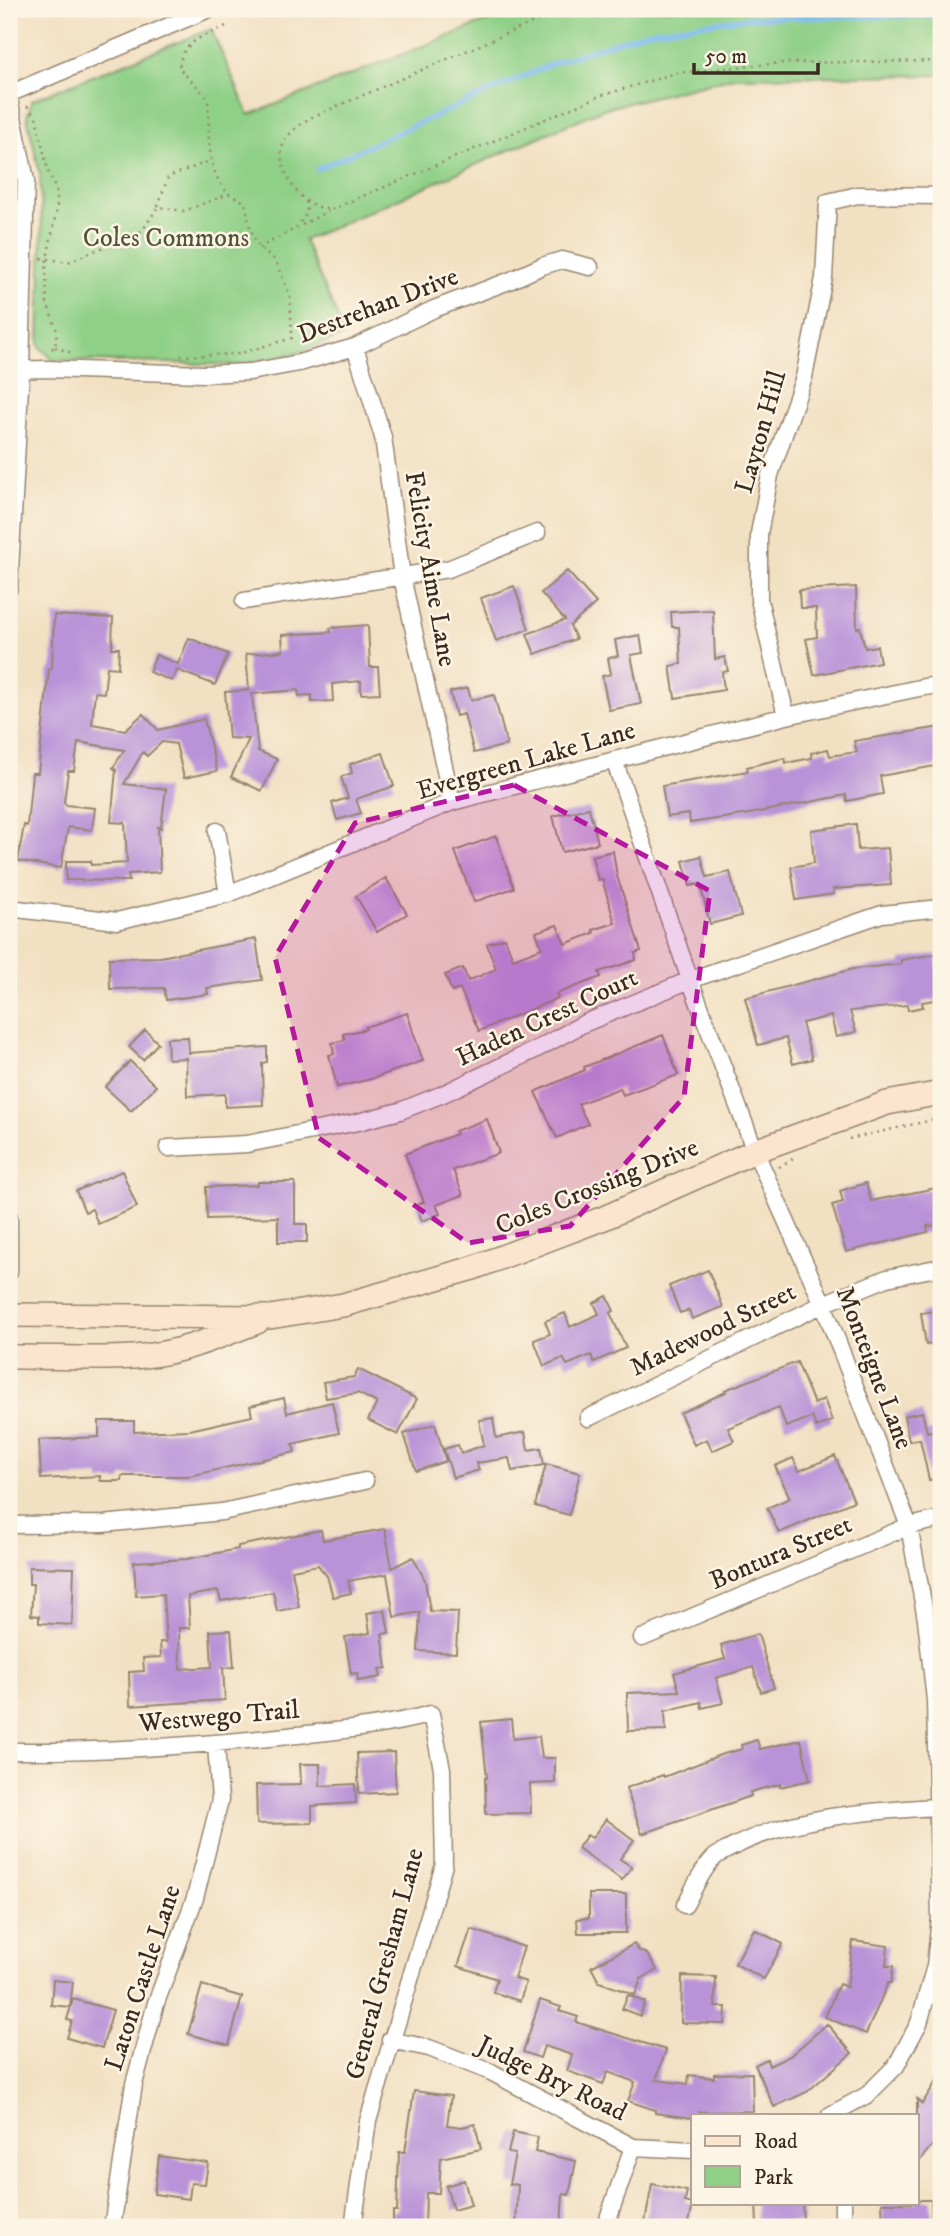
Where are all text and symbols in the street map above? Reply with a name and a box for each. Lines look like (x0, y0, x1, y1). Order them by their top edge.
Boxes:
scale bar (694, 32, 819, 76)
text: 50 m (705, 44, 747, 70)
park label: Coles Commons (83, 222, 249, 255)
street label: Destrehan Drive (293, 260, 463, 352)
street label: Layton Hill (728, 367, 794, 497)
street label: Felicity Aime Lane (397, 469, 463, 669)
street label: Evergreen Lake Lane (413, 714, 639, 808)
street label: Haden Crest Court (451, 962, 643, 1074)
street label: Coles Crossing Drive (491, 1131, 703, 1243)
street label: Madewood Street (625, 1276, 801, 1384)
street label: Monteigne Lane (828, 1282, 920, 1454)
street label: Bontura Street (705, 1508, 857, 1598)
street label: Westwego Trail (136, 1694, 301, 1741)
street label: General Gresham Lane (338, 1845, 432, 2083)
street label: Laton Castle Lane (97, 1881, 189, 2075)
street label: Judge Bry Road (470, 2028, 632, 2129)
legend (691, 2114, 918, 2204)
text: Road (754, 2129, 798, 2155)
text: Park (754, 2165, 794, 2191)

